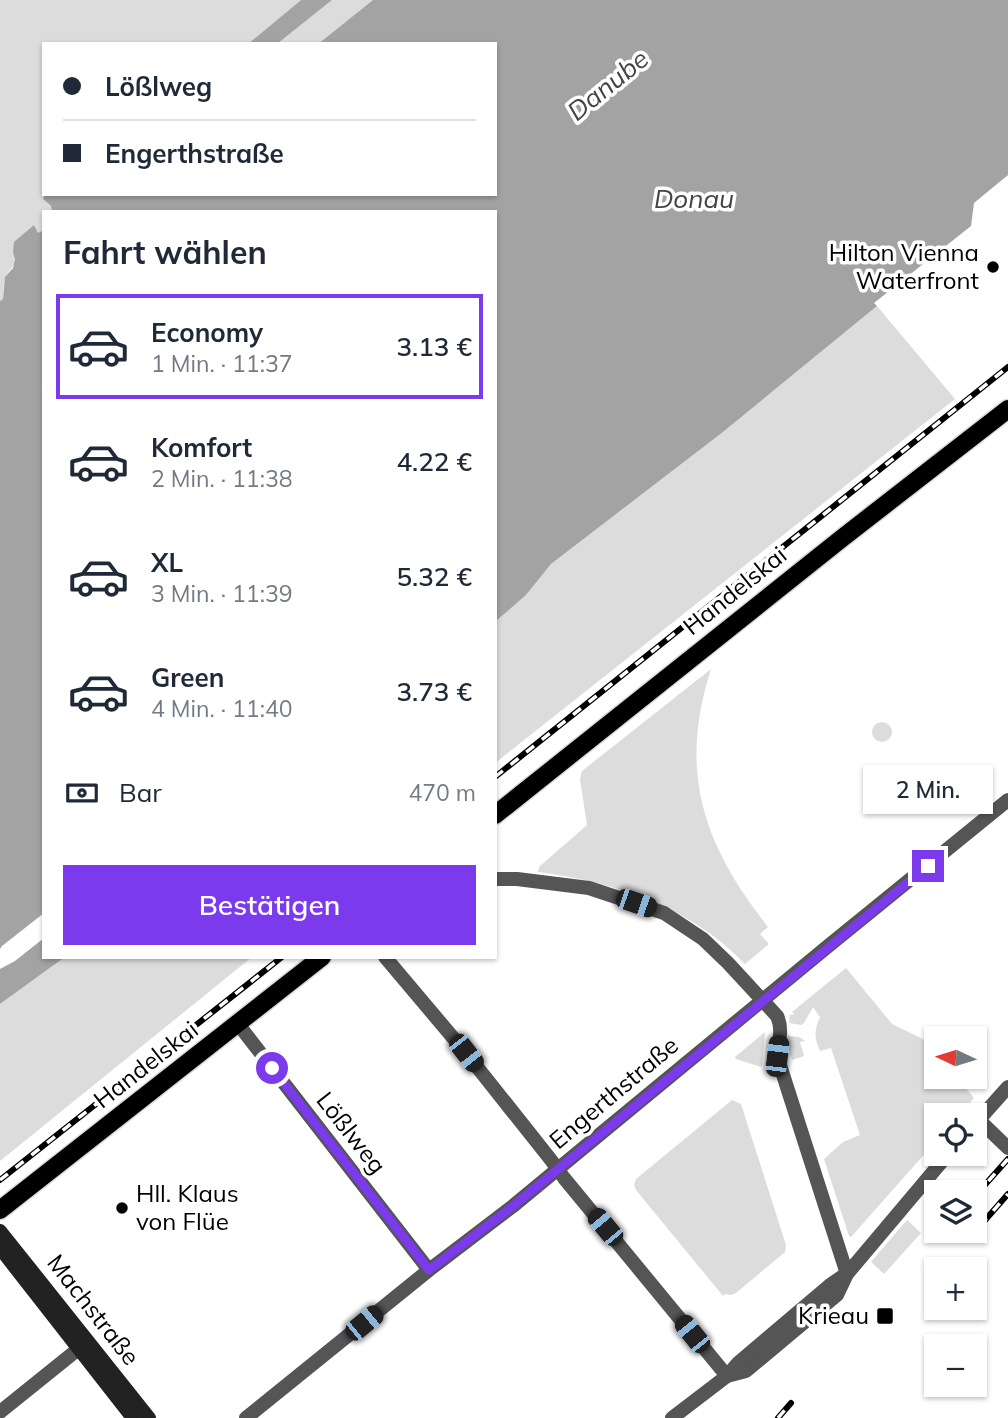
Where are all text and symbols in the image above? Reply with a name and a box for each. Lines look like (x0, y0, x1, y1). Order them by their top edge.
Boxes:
water label: Danube (560, 42, 655, 127)
text: Lößlweg (105, 70, 212, 103)
text: Engerthstraße (105, 137, 284, 170)
water label: Donau (654, 182, 734, 215)
text: Fahrt wählen (63, 232, 267, 272)
place label: Hilton Vienna Waterfront (829, 237, 979, 295)
marker: Hilton Vienna Waterfront (985, 259, 1001, 275)
icon: car (67, 315, 130, 378)
text: Economy (151, 316, 263, 349)
text: 3.13 € (396, 330, 472, 363)
text: 1 Min. · 11:37 (151, 349, 293, 378)
icon: car (67, 430, 130, 493)
text: Komfort (151, 431, 252, 464)
text: 4.22 € (396, 445, 472, 478)
text: 2 Min. · 11:38 (151, 464, 293, 493)
street label: Handelskai (677, 539, 792, 641)
icon: car (67, 545, 130, 608)
text: XL (151, 546, 183, 579)
text: 5.32 € (396, 560, 472, 593)
text: 3 Min. · 11:39 (151, 579, 293, 608)
icon: car (67, 660, 130, 723)
text: Green (151, 661, 224, 694)
text: 3.73 € (396, 675, 472, 708)
text: 4 Min. · 11:40 (151, 694, 293, 723)
callout: 2 Min. (863, 764, 993, 814)
icon: cash (63, 774, 101, 812)
text: 2 Min. (896, 775, 960, 804)
text: Bar (119, 776, 162, 809)
text: 470 m (408, 778, 476, 807)
route end (912, 850, 944, 882)
button: Bestätigen (63, 865, 476, 945)
car (613, 886, 660, 920)
street label: Handelskai (87, 1014, 204, 1114)
north arrow (924, 1026, 987, 1088)
map controls (924, 1026, 987, 1397)
car (445, 1030, 488, 1076)
street label: Engerthstraße (543, 1030, 684, 1155)
car (765, 1034, 790, 1078)
route start (256, 1052, 288, 1084)
street label: Lößlweg (310, 1085, 393, 1179)
button: locate (924, 1103, 987, 1166)
place label: Hll. Klaus von Flüe (136, 1178, 239, 1236)
button: layers (924, 1180, 987, 1243)
marker: Hll. Klaus von Flüe (114, 1200, 130, 1216)
car (584, 1204, 627, 1250)
street label: Machstraße (41, 1248, 146, 1371)
button: + (924, 1257, 987, 1320)
place label: Krieau (798, 1300, 869, 1330)
car (342, 1302, 387, 1344)
marker: Krieau (875, 1306, 895, 1326)
car (671, 1311, 714, 1357)
button: − (924, 1334, 987, 1397)

